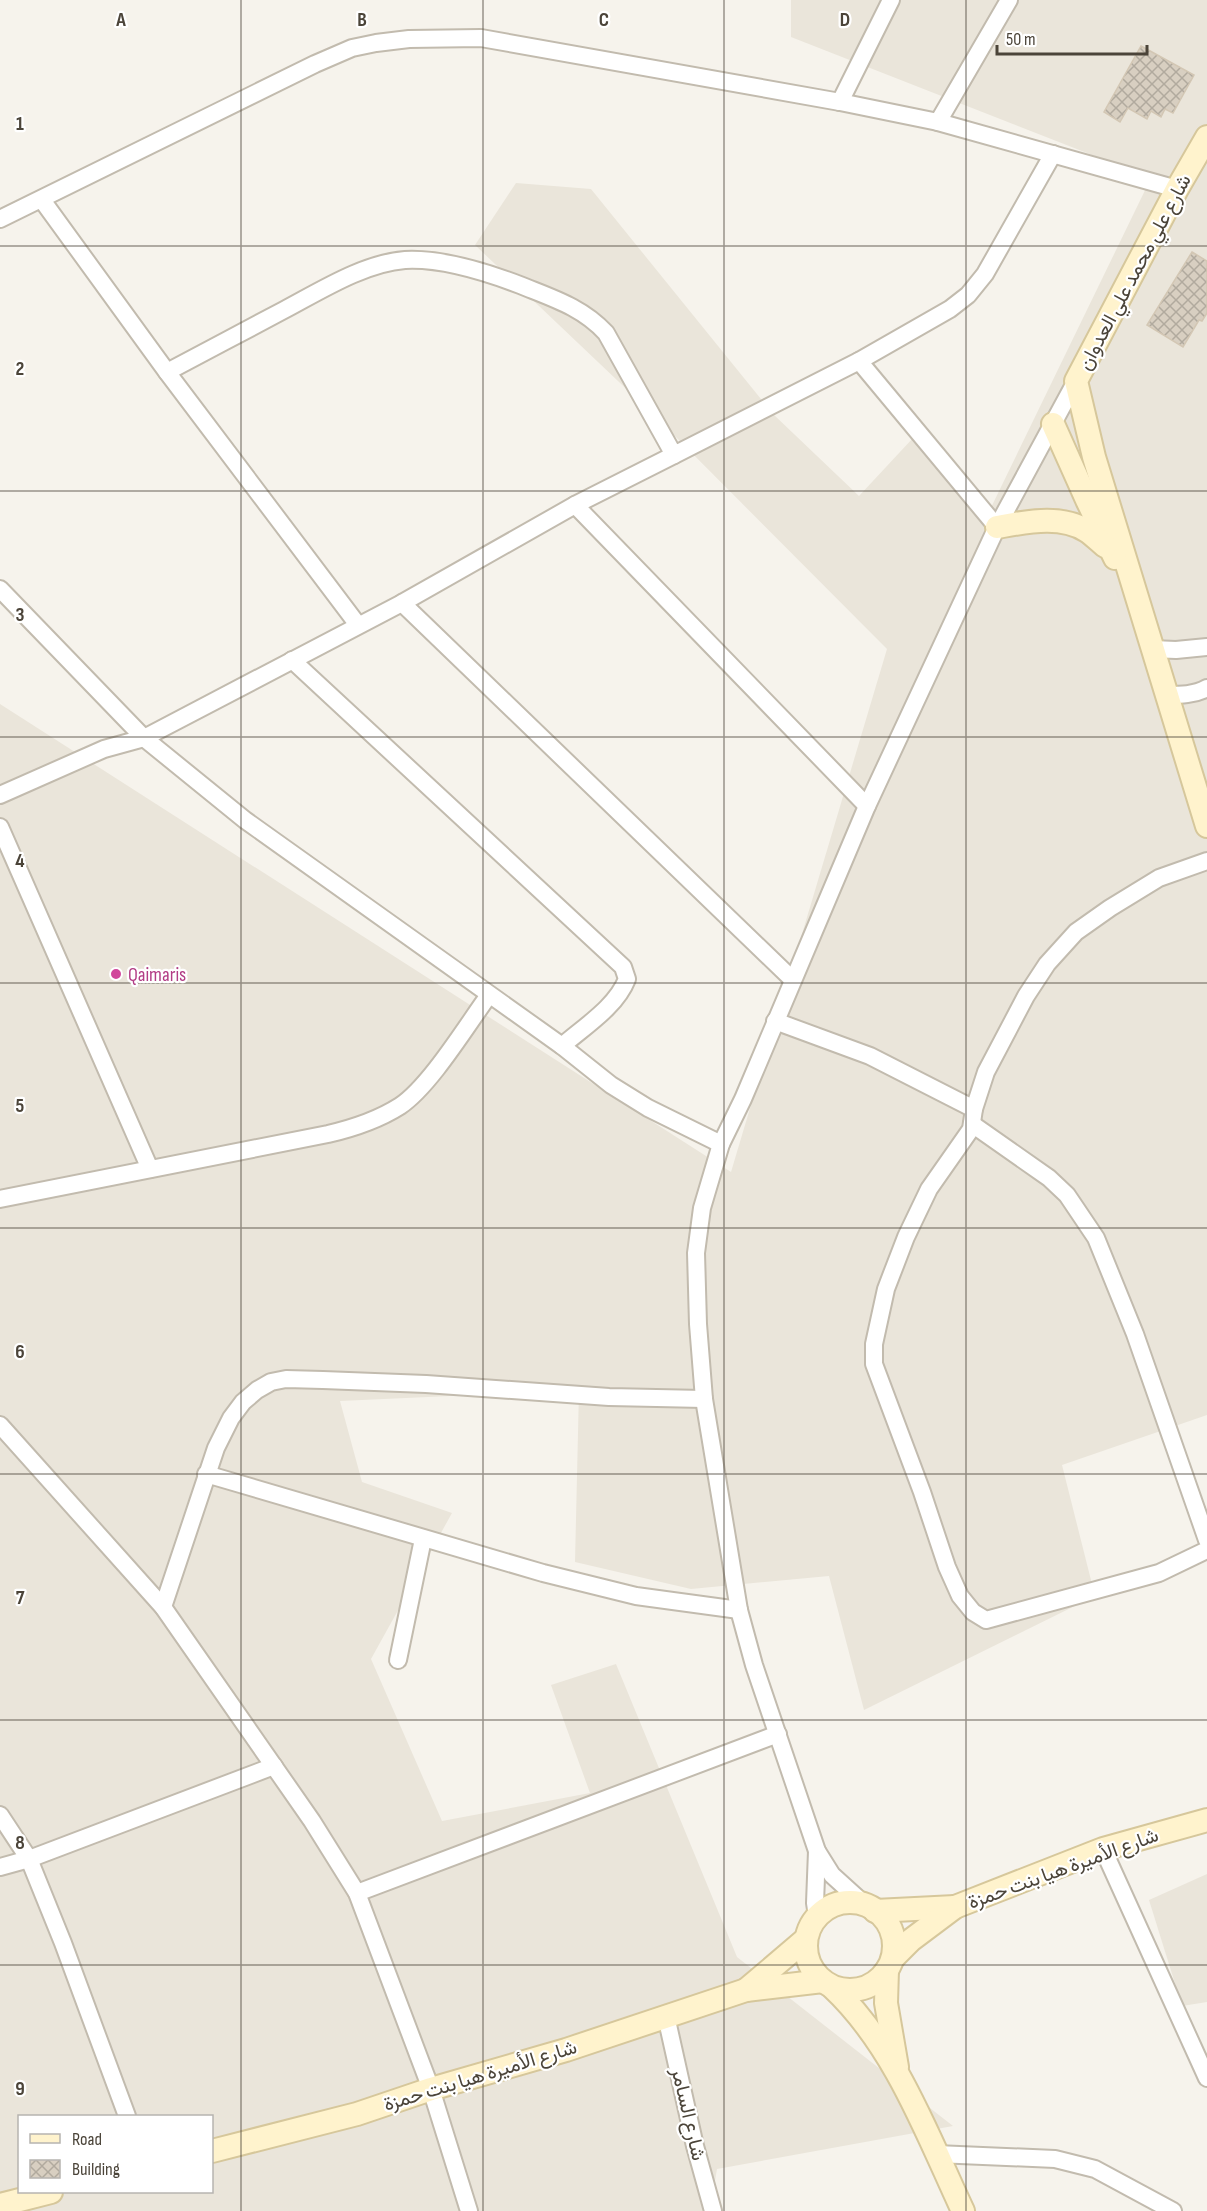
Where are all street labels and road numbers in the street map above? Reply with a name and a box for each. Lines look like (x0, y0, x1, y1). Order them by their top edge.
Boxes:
street label: شارع علي محمد علي العدوان (1073, 170, 1200, 376)
street label: شارع الأميرة هيا بنت حمزة (965, 1823, 1162, 1916)
street label: شارع الأميرة هيا بنت حمزة (381, 2035, 580, 2118)
street label: شارع السامر (665, 2065, 710, 2163)

